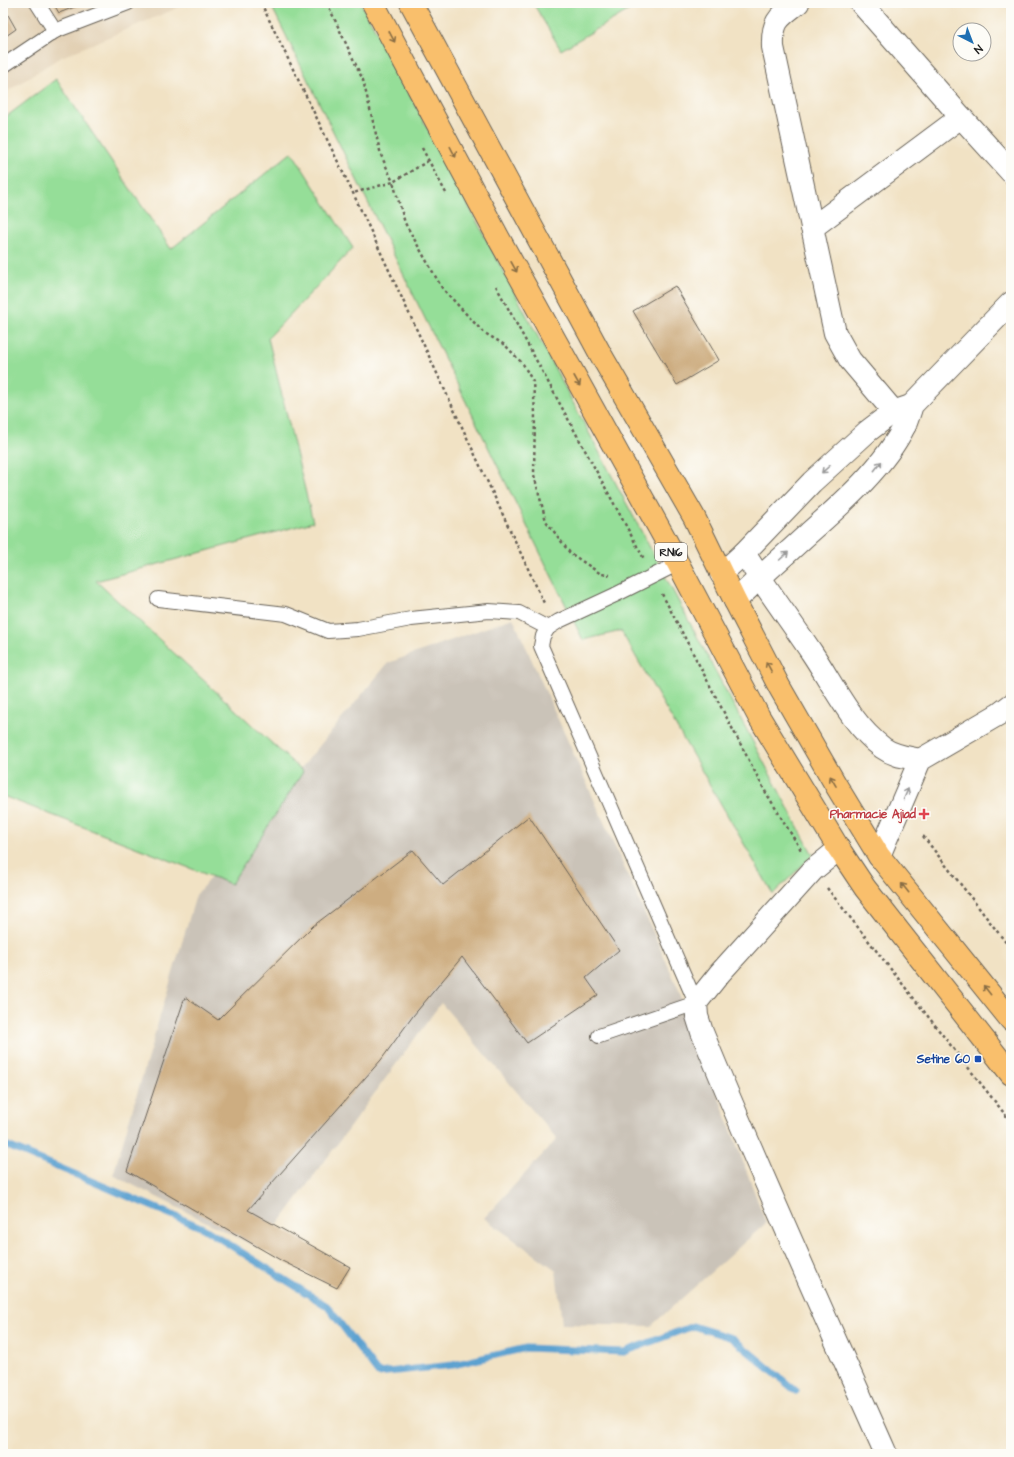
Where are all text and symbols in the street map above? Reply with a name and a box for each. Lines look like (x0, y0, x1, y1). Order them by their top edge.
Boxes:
north arrow (952, 22, 992, 62)
one-way arrow (388, 31, 396, 43)
text: N (971, 41, 986, 57)
one-way arrow (449, 146, 457, 158)
one-way arrow (511, 261, 519, 273)
one-way arrow (574, 375, 581, 387)
one-way arrow (873, 460, 882, 471)
one-way arrow (821, 465, 831, 474)
road number: RN16 (655, 543, 687, 561)
one-way arrow (779, 551, 789, 561)
one-way arrow (765, 661, 773, 673)
one-way arrow (829, 775, 837, 787)
one-way arrow (902, 789, 910, 801)
place label: Pharmacie Ajiad (830, 806, 917, 824)
marker: Pharmacie Ajiad (919, 809, 929, 819)
one-way arrow (901, 883, 910, 894)
one-way arrow (982, 984, 991, 995)
place label: Setine 60 (916, 1051, 970, 1068)
marker: Setine 60 (973, 1054, 983, 1064)

